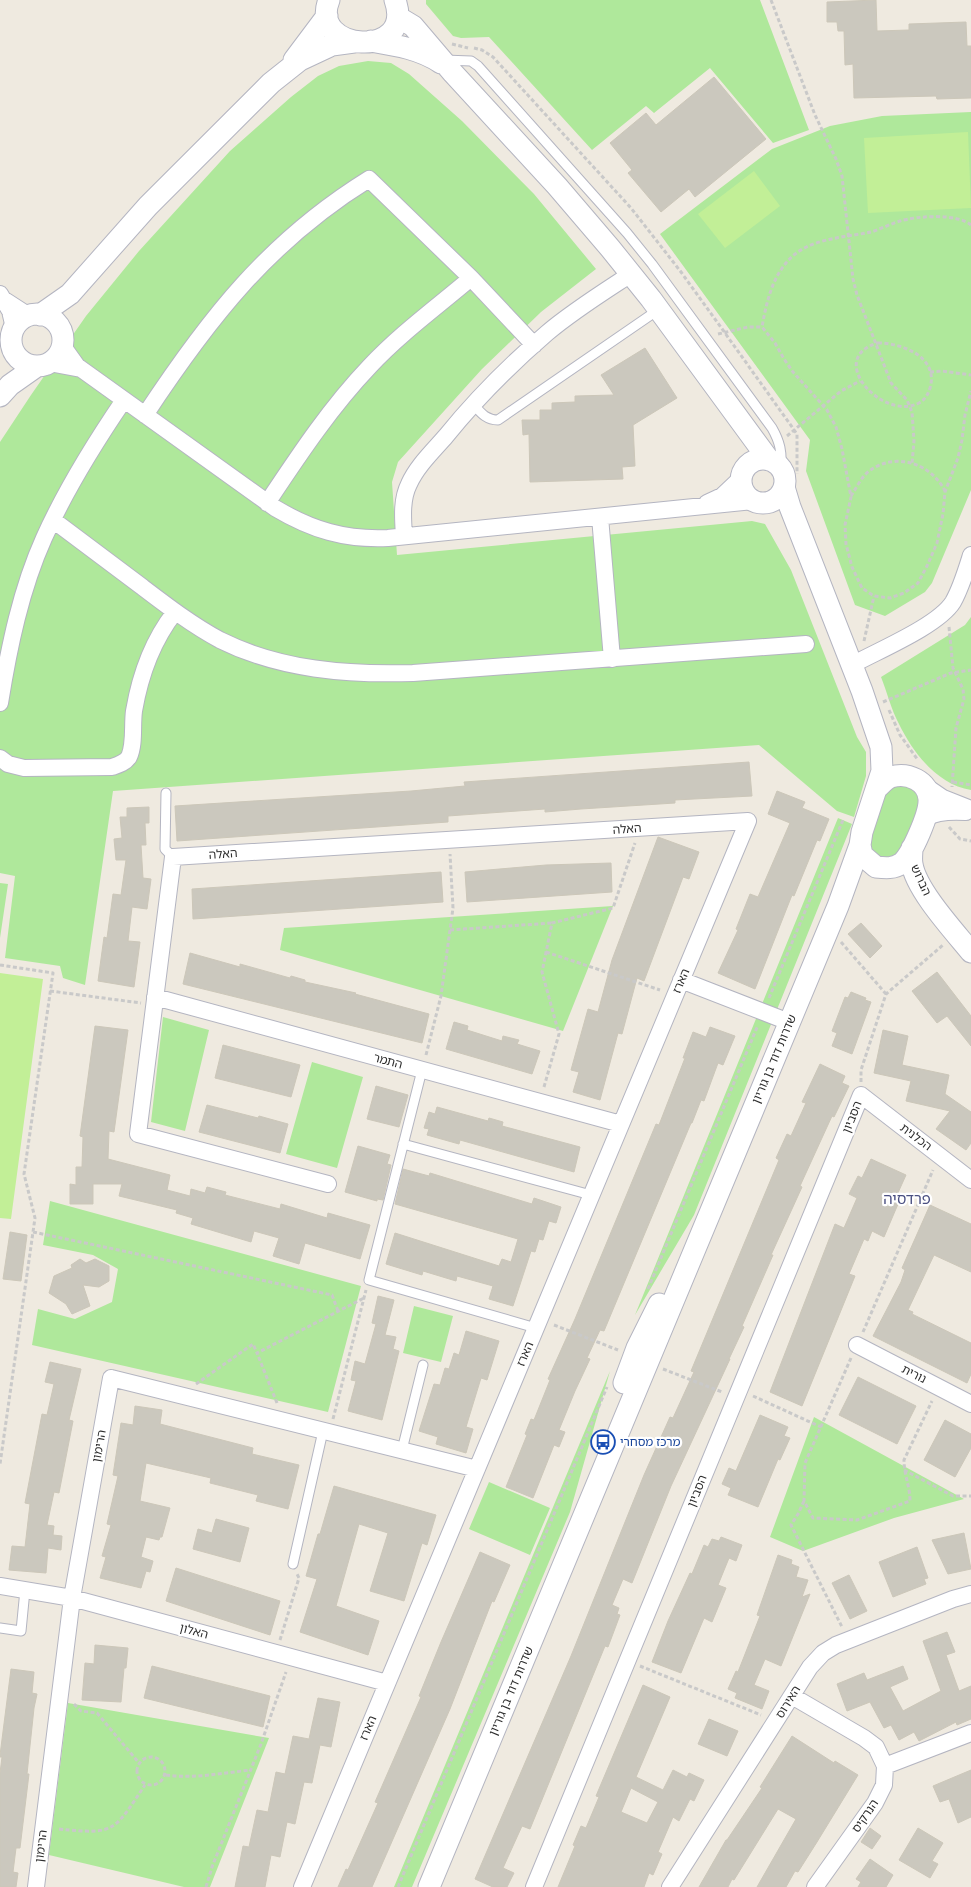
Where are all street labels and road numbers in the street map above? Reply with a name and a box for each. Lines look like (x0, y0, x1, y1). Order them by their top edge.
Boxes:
street label: האלה (612, 819, 642, 838)
street label: האלה (208, 844, 238, 863)
street label: הברוש (907, 861, 936, 898)
street label: הארז (668, 966, 693, 996)
street label: שדרות דוד בן גוריון (747, 1012, 800, 1106)
street label: התמר (372, 1048, 405, 1073)
street label: הסביון (837, 1098, 866, 1135)
street label: הכלנית (897, 1119, 936, 1154)
street label: הארז (512, 1339, 537, 1369)
street label: נורית (899, 1360, 930, 1387)
street label: הרימון (87, 1428, 110, 1464)
street label: הסביון (682, 1472, 711, 1509)
street label: האלון (178, 1619, 210, 1642)
street label: שדרות דוד בן גוריון (484, 1644, 537, 1738)
street label: האירוס (771, 1682, 804, 1721)
street label: הארז (355, 1713, 380, 1743)
street label: הנרקיס (847, 1796, 882, 1836)
street label: הרימון (30, 1829, 51, 1863)

